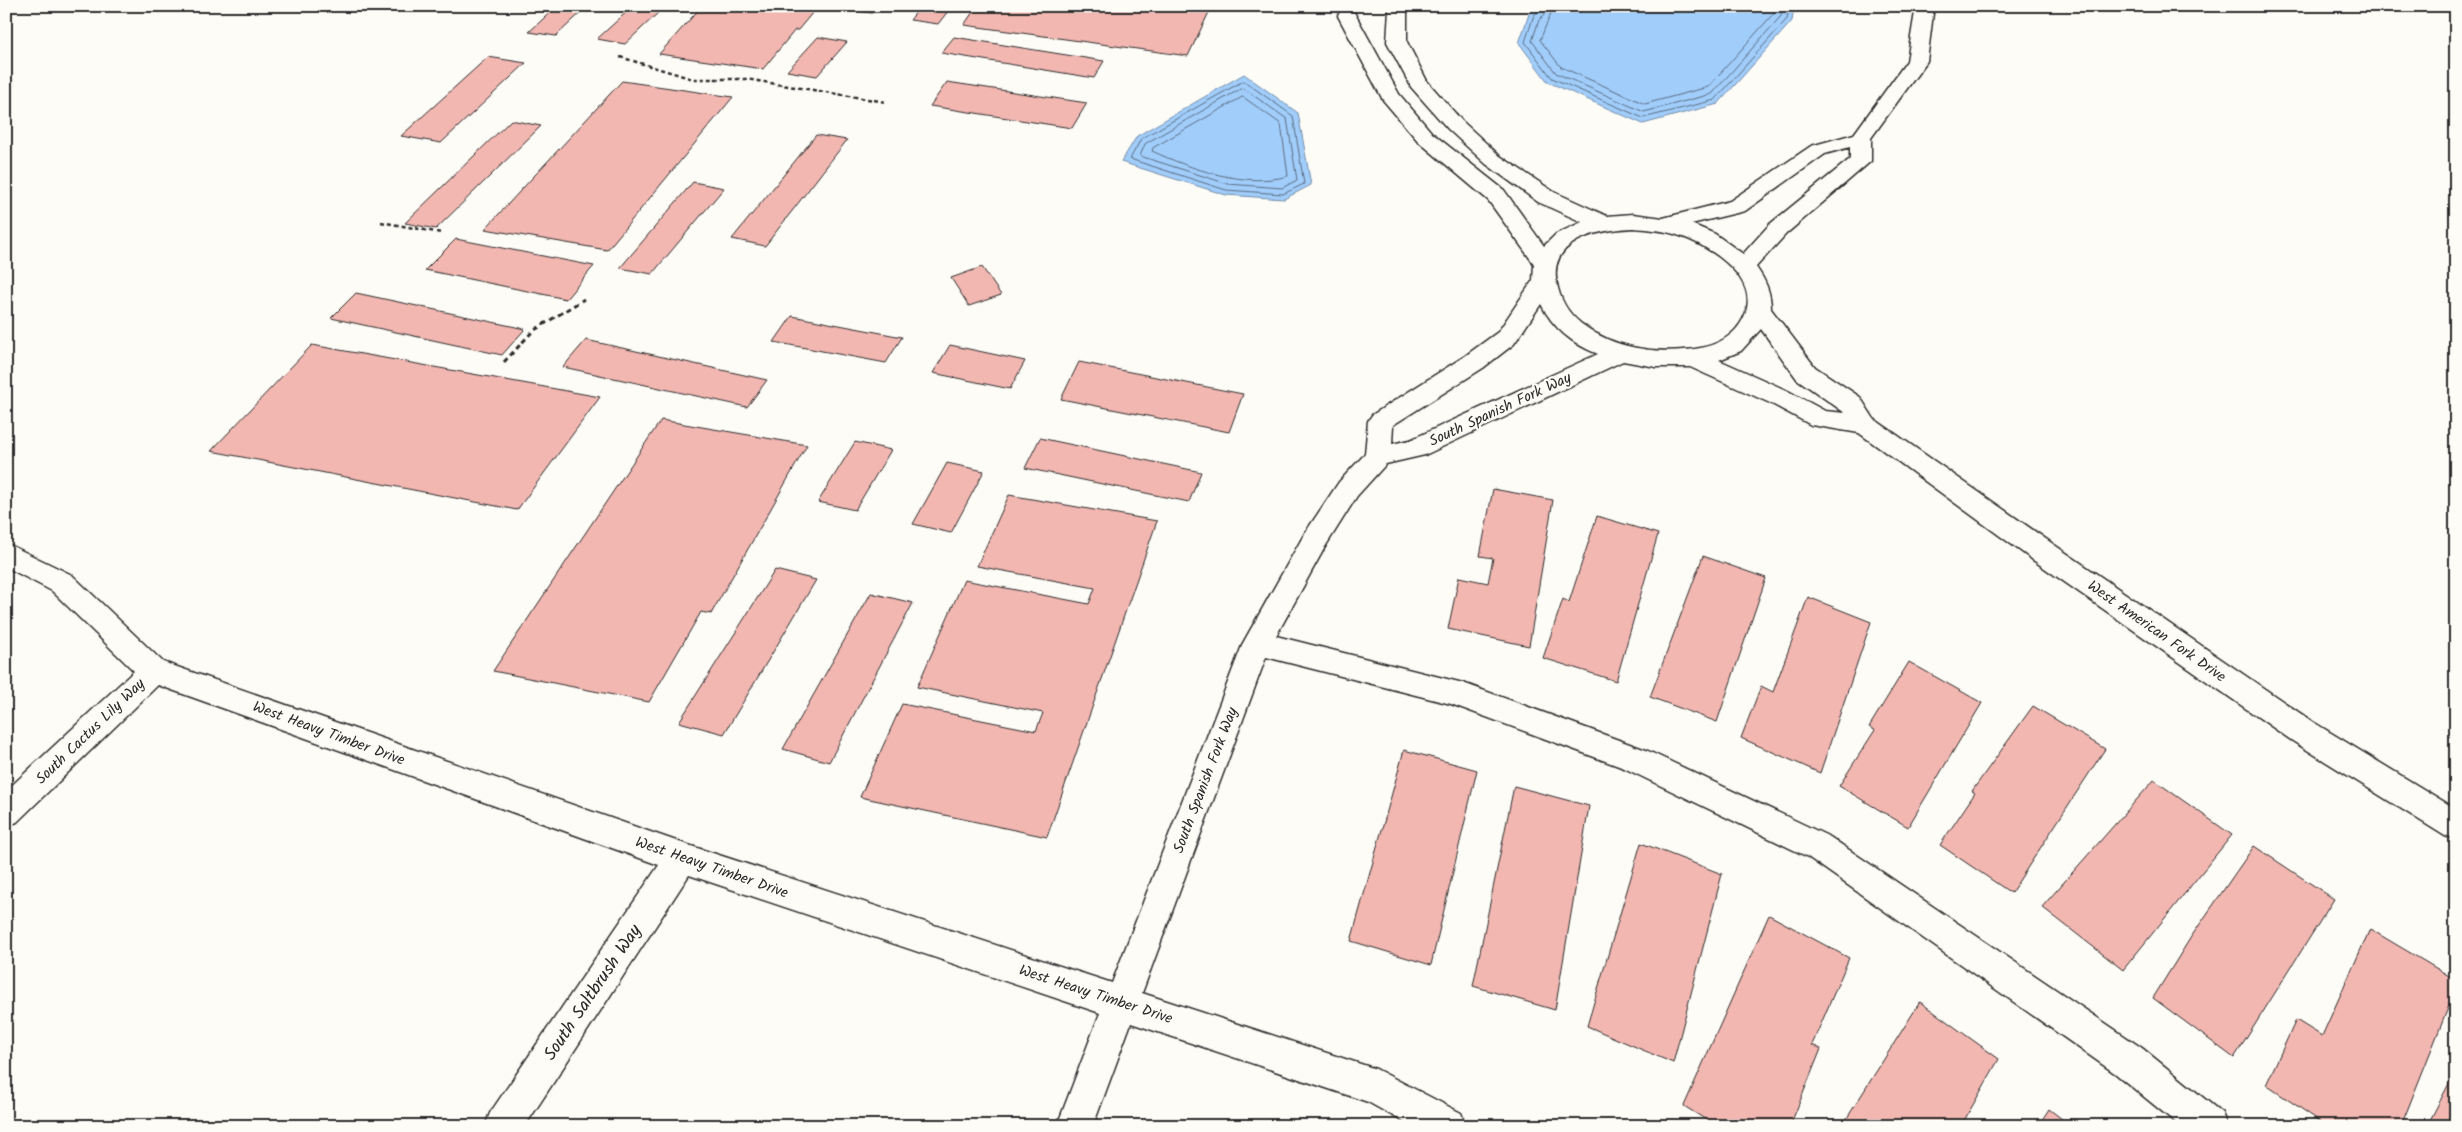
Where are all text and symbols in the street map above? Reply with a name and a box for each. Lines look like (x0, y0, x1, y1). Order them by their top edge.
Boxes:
street label: South Spanish Fork Way (1425, 366, 1576, 453)
street label: West American Fork Drive (2082, 575, 2231, 689)
street label: South Cactus Lily Way (30, 672, 152, 790)
street label: West Heavy Timber Drive (249, 695, 408, 773)
street label: South Spanish Fork Way (1167, 703, 1245, 857)
street label: West Heavy Timber Drive (632, 830, 792, 905)
street label: South Saltbrush Way (537, 918, 650, 1067)
street label: West Heavy Timber Drive (1016, 959, 1176, 1031)

